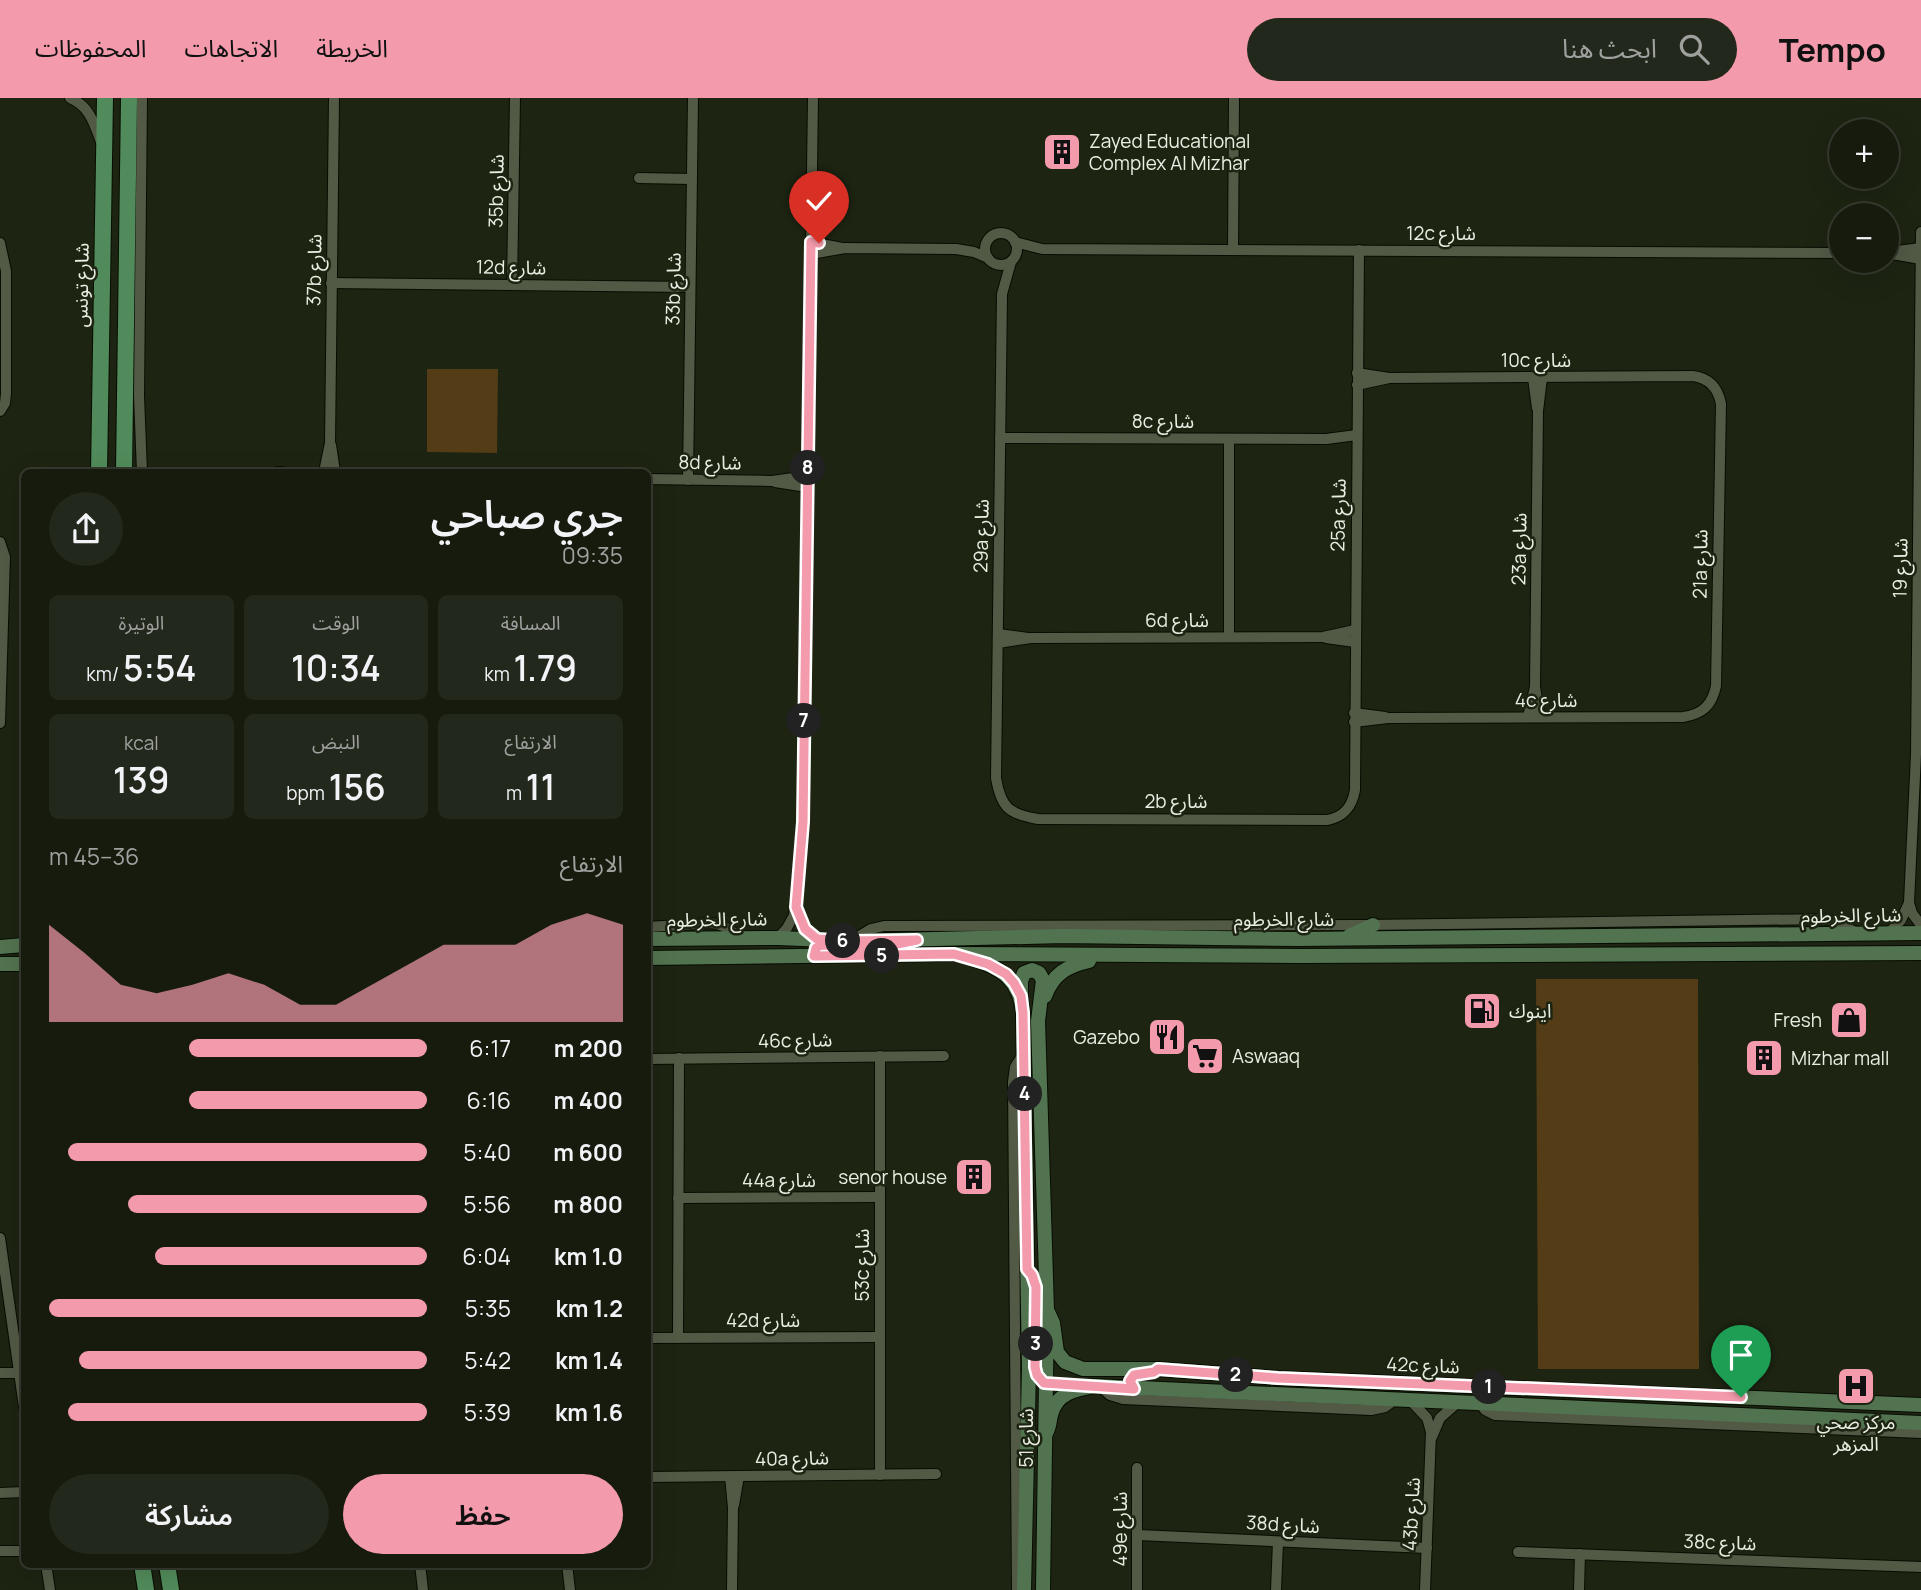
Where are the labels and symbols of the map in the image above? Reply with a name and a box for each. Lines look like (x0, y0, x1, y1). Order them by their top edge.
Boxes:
place label: Zayed Educational Complex Al Mizhar (1089, 128, 1250, 176)
building icon: Zayed Educational Complex Al Mizhar (1041, 131, 1083, 173)
street label: 35b شارع (482, 154, 511, 228)
pin (789, 171, 849, 243)
street label: 12c شارع (1406, 220, 1476, 247)
street label: 37b شارع (300, 234, 329, 306)
street label: شارع تونس (67, 242, 96, 328)
street label: 33b شارع (659, 252, 688, 326)
street label: 12d شارع (476, 253, 546, 282)
street label: 10c شارع (1501, 347, 1571, 374)
street label: 8c شارع (1132, 408, 1194, 435)
street label: 8d شارع (678, 448, 742, 477)
pin: 8 (790, 450, 826, 486)
street label: 25a شارع (1324, 478, 1353, 552)
street label: 29a شارع (967, 499, 996, 573)
street label: 23a شارع (1505, 512, 1534, 586)
street label: 21a شارع (1686, 529, 1715, 599)
street label: شارع 19 (1886, 538, 1915, 598)
street label: 6d شارع (1145, 607, 1209, 634)
street label: 4c شارع (1515, 687, 1577, 714)
pin: 7 (786, 704, 822, 738)
street label: 2b شارع (1145, 788, 1207, 815)
street label: شارع الخرطوم (1801, 901, 1901, 931)
street label: شارع الخرطوم (667, 905, 767, 935)
street label: شارع الخرطوم (1234, 906, 1334, 934)
pin: 6 (826, 924, 860, 958)
pin: 5 (864, 938, 900, 974)
fuel station icon: اينوك (1461, 990, 1503, 1032)
place label: اينوك (1509, 998, 1551, 1024)
shop icon: Fresh (1828, 999, 1870, 1041)
place label: Fresh (1773, 1007, 1822, 1033)
restaurant icon: Gazebo (1146, 1016, 1188, 1058)
place label: Gazebo (1073, 1024, 1140, 1050)
street label: 46c شارع (758, 1026, 832, 1055)
supermarket icon: Aswaaq (1184, 1035, 1226, 1077)
building icon: Mizhar mall (1743, 1037, 1785, 1079)
place label: Aswaaq (1232, 1043, 1300, 1069)
place label: Mizhar mall (1791, 1045, 1890, 1071)
pin: 4 (1007, 1076, 1042, 1112)
building icon: senor house (953, 1156, 995, 1198)
place label: senor house (838, 1164, 947, 1190)
street label: 44a شارع (742, 1167, 816, 1194)
street label: 53c شارع (849, 1229, 876, 1301)
street label: 42d شارع (726, 1307, 800, 1334)
pin (1711, 1325, 1771, 1397)
pin: 3 (1018, 1326, 1054, 1362)
street label: 42c شارع (1386, 1351, 1460, 1380)
pin: 2 (1218, 1358, 1254, 1392)
hospital icon: مركز صحي المزهر (1835, 1365, 1877, 1407)
pin: 1 (1472, 1370, 1506, 1404)
street label: شارع 51 (1013, 1408, 1040, 1468)
place label: مركز صحي المزهر (1816, 1409, 1896, 1457)
street label: 40a شارع (755, 1444, 829, 1473)
street label: 43b شارع (1396, 1476, 1427, 1552)
street label: 49e شارع (1107, 1492, 1134, 1566)
street label: 38d شارع (1245, 1509, 1320, 1540)
street label: 38c شارع (1683, 1528, 1757, 1557)

